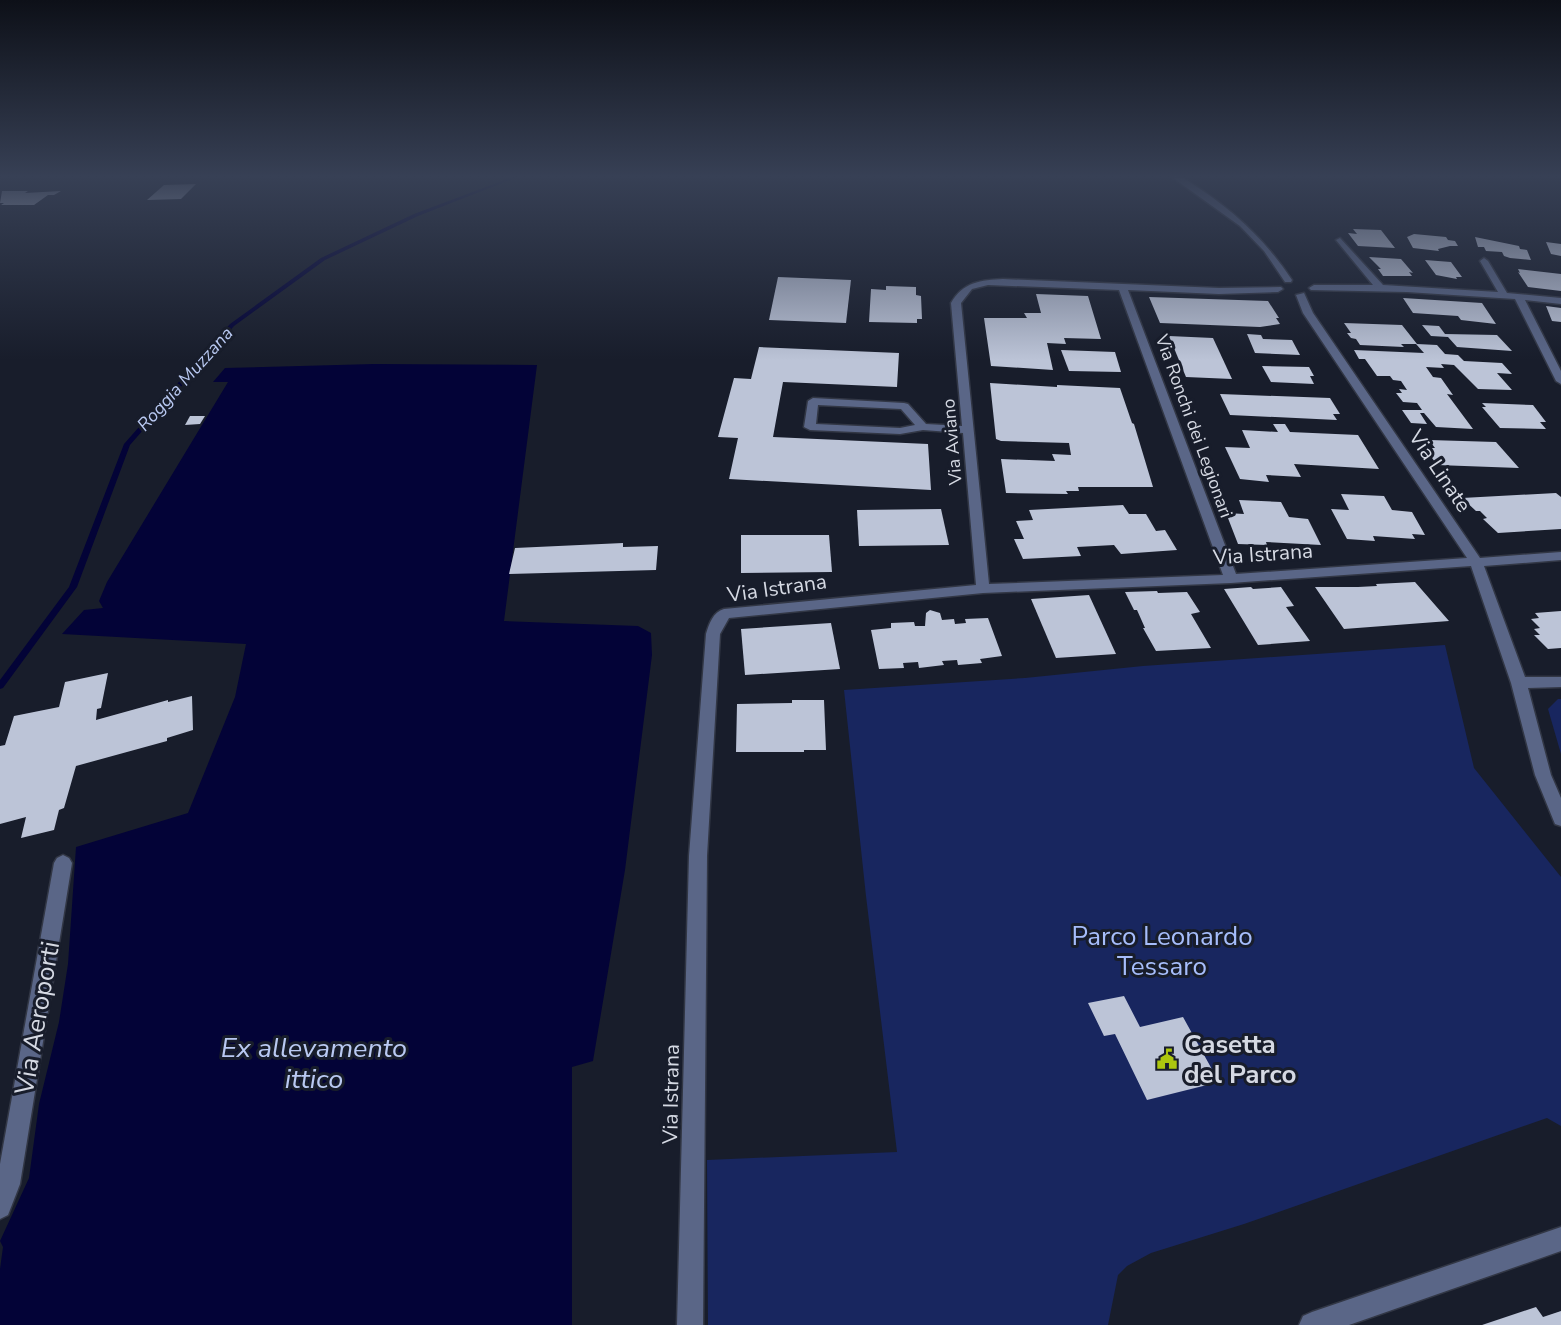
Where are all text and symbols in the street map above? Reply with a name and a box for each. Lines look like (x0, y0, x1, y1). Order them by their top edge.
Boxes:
water label: Roggia Muzzana (132, 322, 238, 436)
street label: Via Ronchi dei Legionari (1149, 330, 1238, 521)
street label: Via Aviano (936, 398, 968, 487)
street label: Via Linate (1402, 424, 1478, 518)
street label: Via Istrana (1211, 537, 1314, 572)
street label: Via Istrana (724, 567, 829, 609)
park label: Parco Leonardo Tessaro (1071, 919, 1253, 984)
street label: Via Aeroporti (7, 939, 68, 1099)
place label: Casetta del Parco (1184, 1027, 1297, 1092)
water label: Ex allevamento ittico (221, 1030, 407, 1098)
street label: Via Istrana (656, 1044, 686, 1145)
public building icon: Casetta del Parco (1155, 1047, 1179, 1071)

